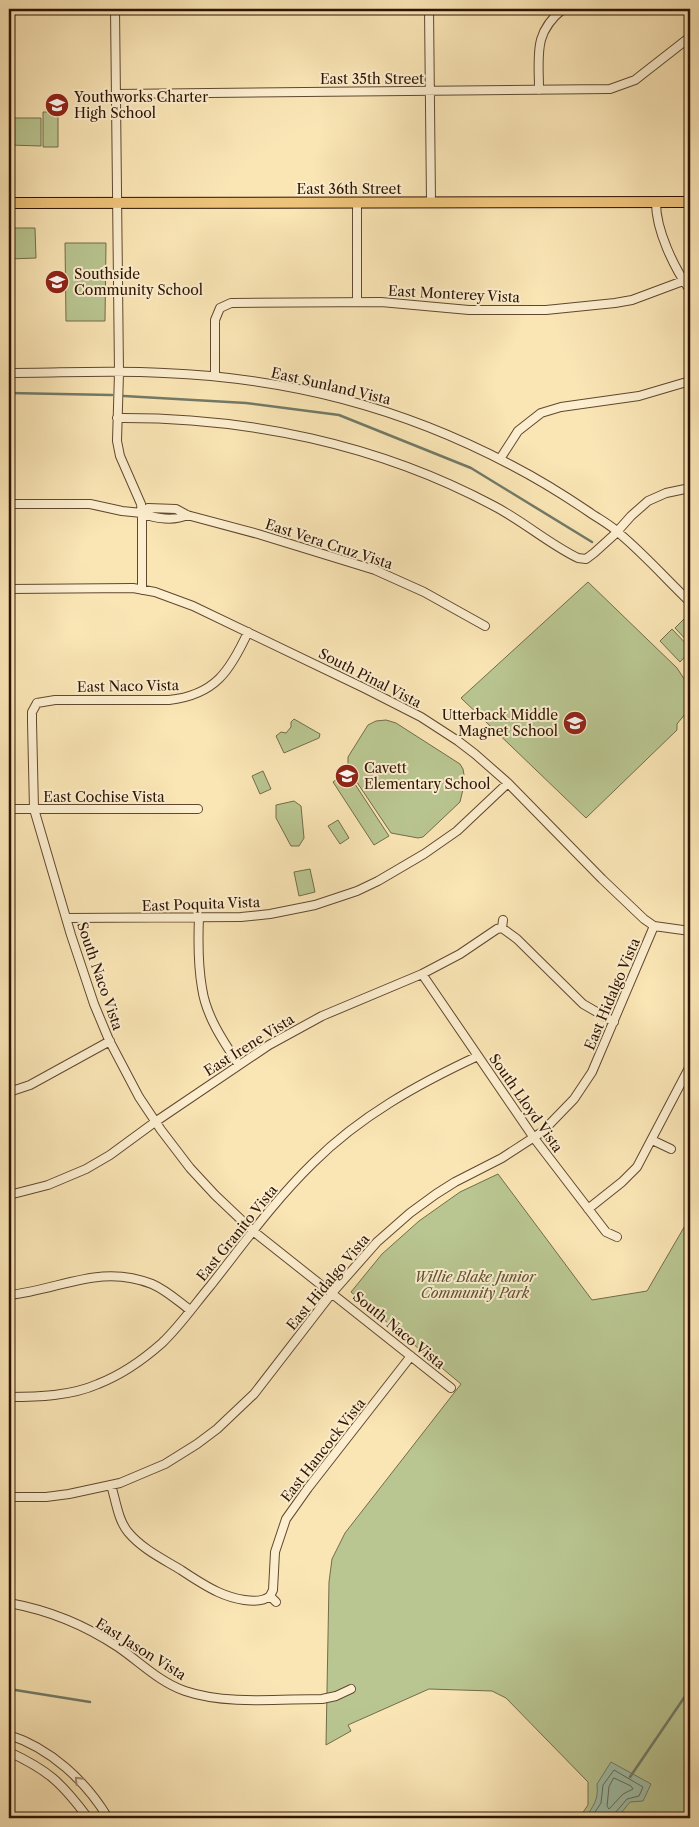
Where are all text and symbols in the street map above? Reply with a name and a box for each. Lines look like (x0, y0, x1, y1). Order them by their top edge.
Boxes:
street label: East 35th Street (320, 70, 424, 88)
place label: Youthworks Charter High School (73, 88, 208, 122)
school or university icon: Youthworks Charter High School (44, 92, 70, 118)
street label: East 36th Street (297, 180, 401, 198)
place label: Southside Community School (74, 265, 203, 299)
school or university icon: Southside Community School (44, 269, 70, 295)
street label: East Monterey Vista (388, 282, 521, 306)
street label: East Sunland Vista (269, 363, 393, 409)
street label: East Vera Cruz Vista (263, 515, 396, 573)
street label: South Pinal Vista (316, 644, 425, 712)
street label: East Naco Vista (77, 676, 180, 696)
place label: Utterback Middle Magnet School (442, 706, 558, 740)
school or university icon: Utterback Middle Magnet School (562, 710, 588, 736)
place label: Cavett Elementary School (364, 759, 490, 793)
school or university icon: Cavett Elementary School (334, 763, 360, 789)
street label: East Cochise Vista (43, 788, 165, 806)
street label: East Poquita Vista (141, 893, 261, 915)
street label: South Naco Vista (73, 919, 127, 1033)
street label: East Hidalgo Vista (580, 935, 644, 1053)
street label: East Irene Vista (201, 1010, 298, 1080)
street label: South Lloyd Vista (485, 1050, 567, 1156)
street label: East Granito Vista (193, 1181, 282, 1285)
street label: East Hidalgo Vista (283, 1230, 374, 1334)
park label: Willie Blake Junior Community Park (414, 1268, 537, 1302)
street label: South Naco Vista (349, 1287, 449, 1373)
street label: East Hancock Vista (277, 1394, 369, 1505)
street label: East Jason Vista (92, 1614, 190, 1684)
one-way arrow (75, 1776, 84, 1785)

